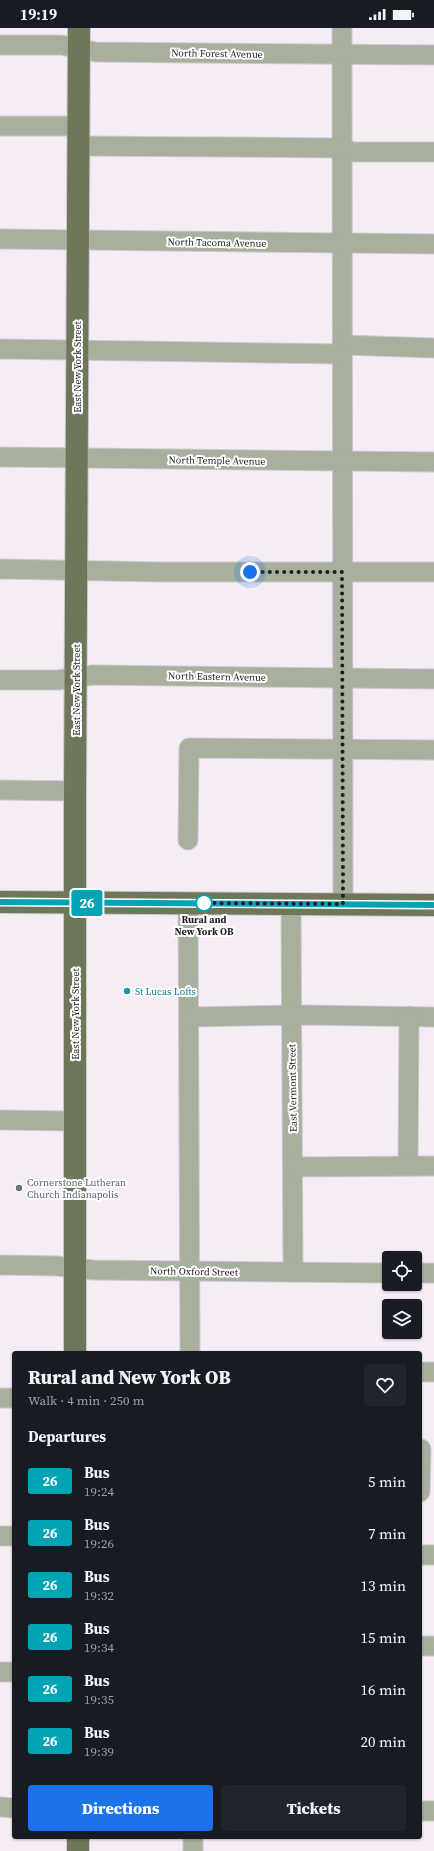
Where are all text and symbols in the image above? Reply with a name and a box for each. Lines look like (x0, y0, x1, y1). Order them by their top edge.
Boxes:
text: 19:19 (20, 4, 57, 25)
street label: North Forest Avenue (171, 46, 263, 61)
street label: North Tacoma Avenue (167, 235, 267, 250)
street label: East New York Street (71, 320, 84, 413)
street label: North Temple Avenue (168, 453, 266, 468)
your location (240, 562, 260, 582)
street label: East New York Street (70, 643, 83, 736)
street label: North Eastern Avenue (168, 669, 266, 684)
line badge: 26 (69, 890, 105, 916)
text: 26 (79, 893, 95, 913)
marker: Rural and New York OB (195, 894, 213, 912)
place label: Rural and New York OB (175, 913, 234, 938)
street label: East New York Street (69, 967, 82, 1060)
place label: St Lucas Lofts (135, 985, 196, 998)
marker: St Lucas Lofts (122, 986, 132, 996)
street label: East Vermont Street (285, 1043, 300, 1132)
place label: Cornerstone Lutheran Church Indianapolis (27, 1176, 126, 1201)
marker: Cornerstone Lutheran Church Indianapolis (14, 1183, 24, 1193)
map controls (382, 1251, 422, 1339)
button: locate (382, 1251, 422, 1291)
street label: North Oxford Street (150, 1264, 239, 1279)
button: layers (382, 1299, 422, 1339)
text: Rural and New York OB (28, 1364, 231, 1390)
button: heart (364, 1364, 406, 1406)
text: Walk · 4 min · 250 m (28, 1392, 144, 1409)
text: Departures (28, 1426, 106, 1447)
text: Bus (84, 1462, 110, 1483)
text: 26 (42, 1471, 58, 1491)
text: 5 min (368, 1471, 406, 1492)
text: 19:24 (84, 1483, 114, 1500)
text: Bus (84, 1514, 110, 1535)
text: 26 (42, 1523, 58, 1543)
text: 7 min (368, 1523, 406, 1544)
text: 19:26 (84, 1535, 114, 1552)
text: Bus (84, 1566, 110, 1587)
text: 26 (42, 1575, 58, 1595)
text: 13 min (360, 1575, 406, 1596)
text: 19:32 (84, 1587, 114, 1604)
text: Bus (84, 1618, 110, 1639)
text: 26 (42, 1627, 58, 1647)
text: 15 min (360, 1627, 406, 1648)
text: 19:34 (84, 1639, 114, 1656)
text: Bus (84, 1670, 110, 1691)
text: 26 (42, 1679, 58, 1699)
text: 16 min (360, 1679, 406, 1700)
text: 19:35 (84, 1691, 114, 1708)
text: Bus (84, 1722, 110, 1743)
text: 26 (42, 1731, 58, 1751)
text: 20 min (360, 1731, 406, 1752)
text: 19:39 (84, 1743, 114, 1760)
button: Directions (28, 1785, 213, 1831)
button: Tickets (221, 1785, 406, 1831)

